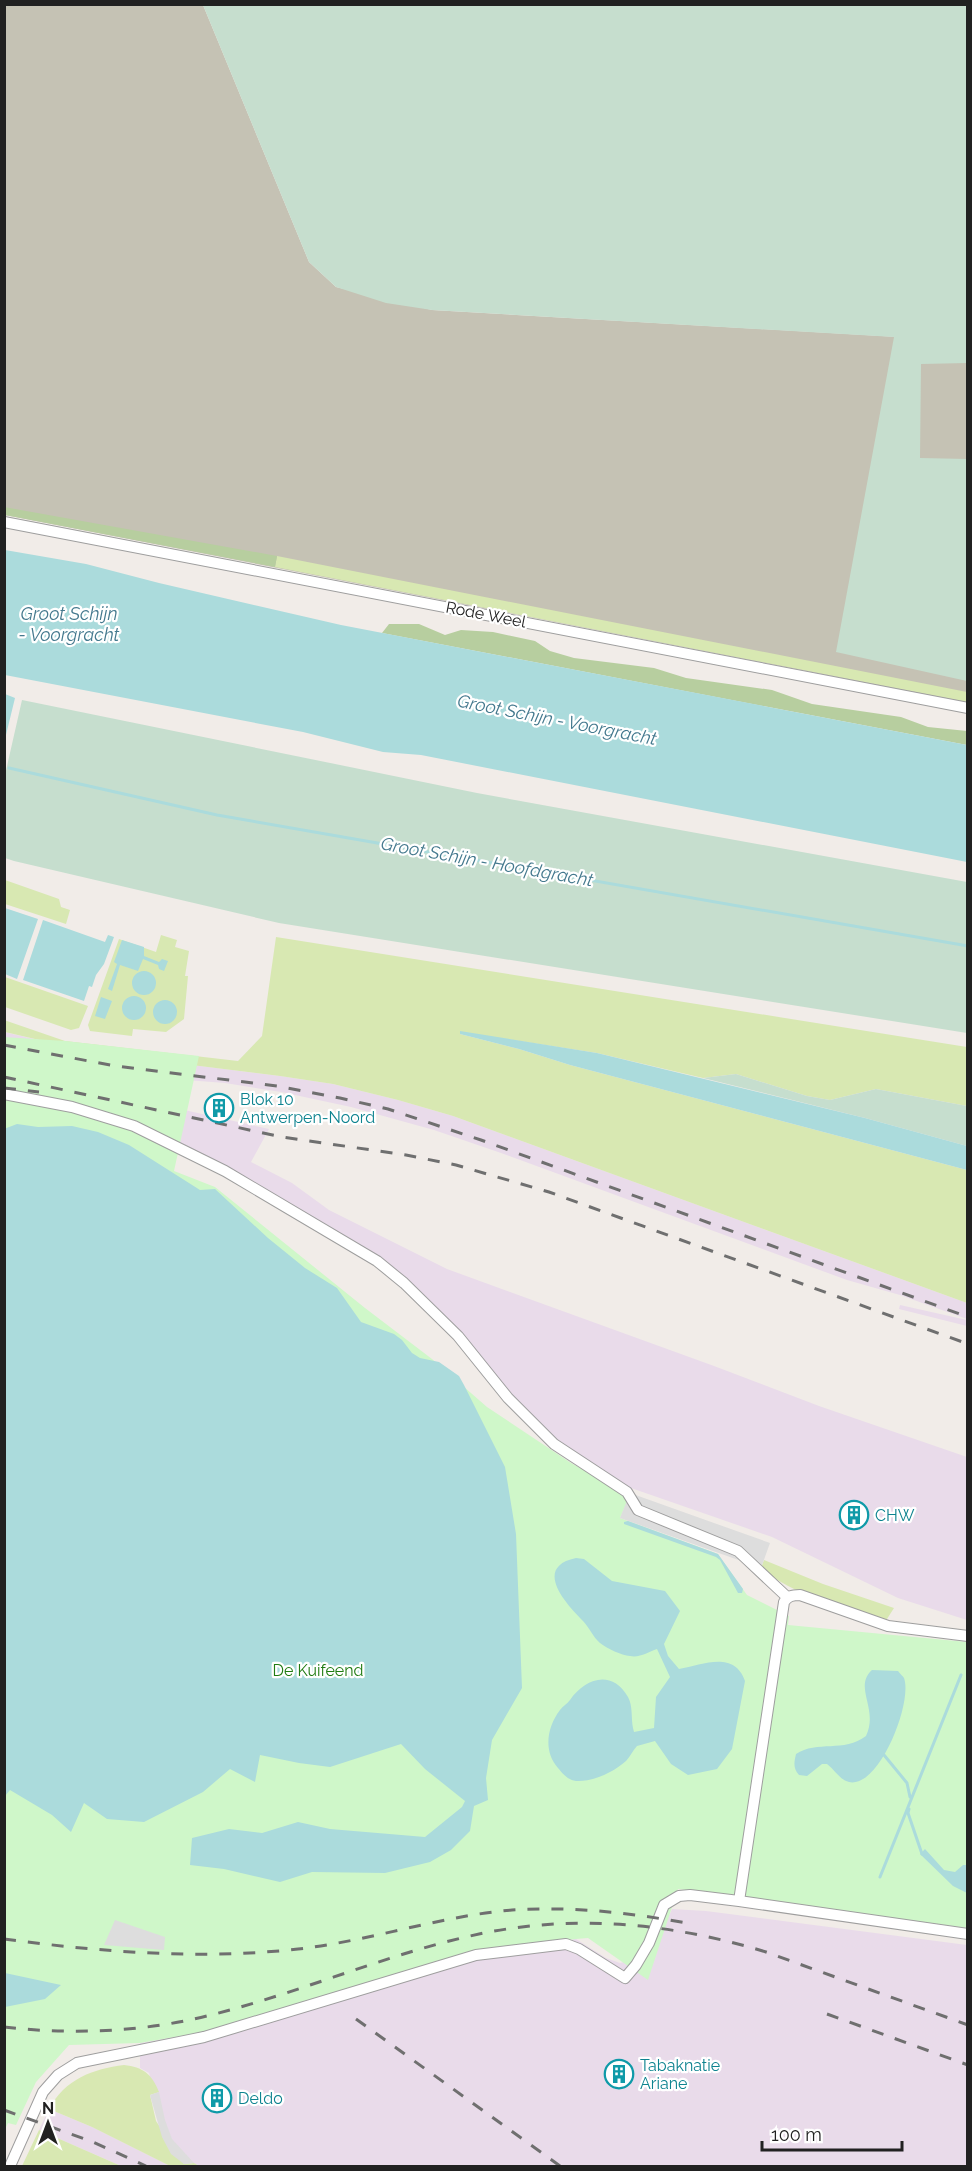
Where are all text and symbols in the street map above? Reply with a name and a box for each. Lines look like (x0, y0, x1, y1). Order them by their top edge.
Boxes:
street label: Rode Weel (444, 597, 528, 632)
water label: Groot Schijn - Voorgracht (19, 603, 120, 645)
water label: Groot Schijn - Voorgracht (456, 690, 659, 749)
water label: Groot Schijn - Hoofdgracht (379, 832, 595, 891)
place label: Blok 10 Antwerpen-Noord (240, 1090, 375, 1127)
building icon: Blok 10 Antwerpen-Noord (203, 1092, 235, 1124)
building icon: CHW (838, 1499, 870, 1531)
place label: CHW (875, 1506, 915, 1525)
park label: De Kuifeend (273, 1661, 364, 1680)
place label: Tabaknatie Ariane (640, 2056, 720, 2093)
building icon: Tabaknatie Ariane (603, 2058, 635, 2090)
building icon: Deldo (201, 2082, 233, 2114)
place label: Deldo (238, 2089, 283, 2108)
north arrow (18, 2093, 78, 2153)
text: N (42, 2099, 54, 2118)
scale bar (762, 2114, 902, 2152)
text: 100 m (771, 2124, 822, 2145)

